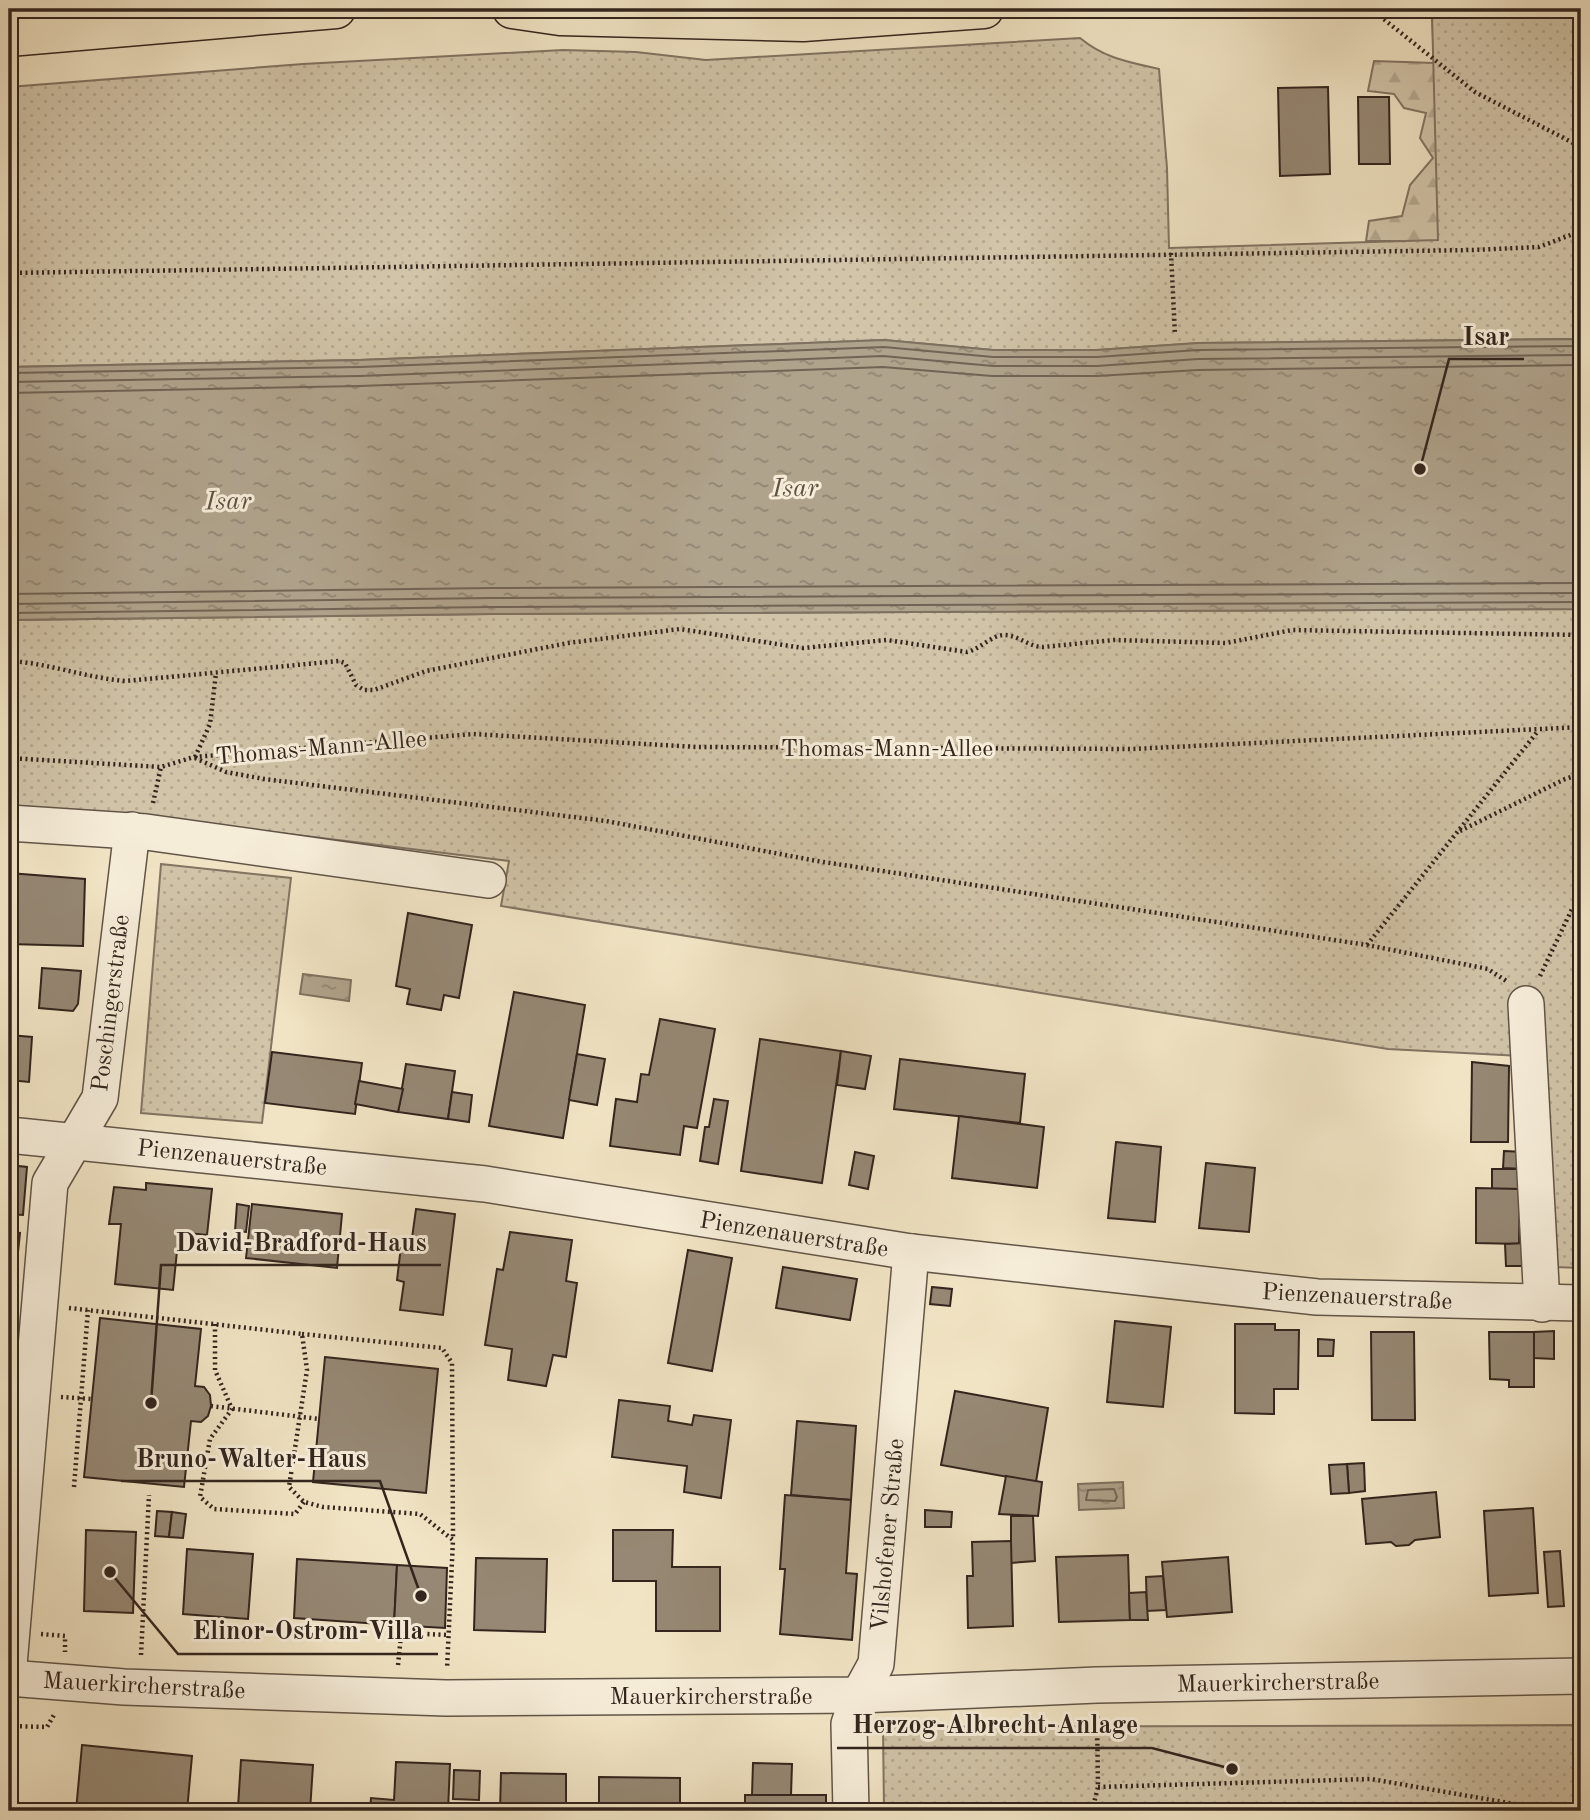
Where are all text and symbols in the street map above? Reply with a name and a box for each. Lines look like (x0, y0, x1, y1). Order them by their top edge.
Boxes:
callout: Isar (1449, 312, 1524, 359)
text: Isar (1462, 325, 1510, 351)
water label: Isar (771, 476, 819, 502)
water label: Isar (204, 489, 252, 515)
street label: Thomas-Mann-Allee (214, 728, 428, 770)
street label: Thomas-Mann-Allee (781, 738, 993, 762)
street label: Poschingerstraße (89, 913, 135, 1093)
street label: Pienzenauerstraße (136, 1137, 328, 1181)
street label: Pienzenauerstraße (697, 1209, 890, 1263)
callout: David-Bradford-Haus (161, 1218, 441, 1265)
text: David-Bradford-Haus (175, 1231, 427, 1257)
street label: Pienzenauerstraße (1261, 1281, 1453, 1315)
callout: Bruno-Walter-Haus (121, 1434, 380, 1481)
street label: Vilshofener Straße (869, 1438, 909, 1633)
text: Bruno-Walter-Haus (136, 1447, 366, 1473)
callout: Elinor-Ostrom-Villa (178, 1607, 438, 1654)
text: Elinor-Ostrom-Villa (192, 1619, 424, 1645)
street label: Mauerkircherstraße (42, 1670, 246, 1704)
street label: Mauerkircherstraße (1176, 1670, 1380, 1698)
street label: Mauerkircherstraße (609, 1686, 813, 1710)
callout: Herzog-Albrecht-Anlage (837, 1701, 1152, 1748)
text: Herzog-Albrecht-Anlage (852, 1713, 1138, 1739)

